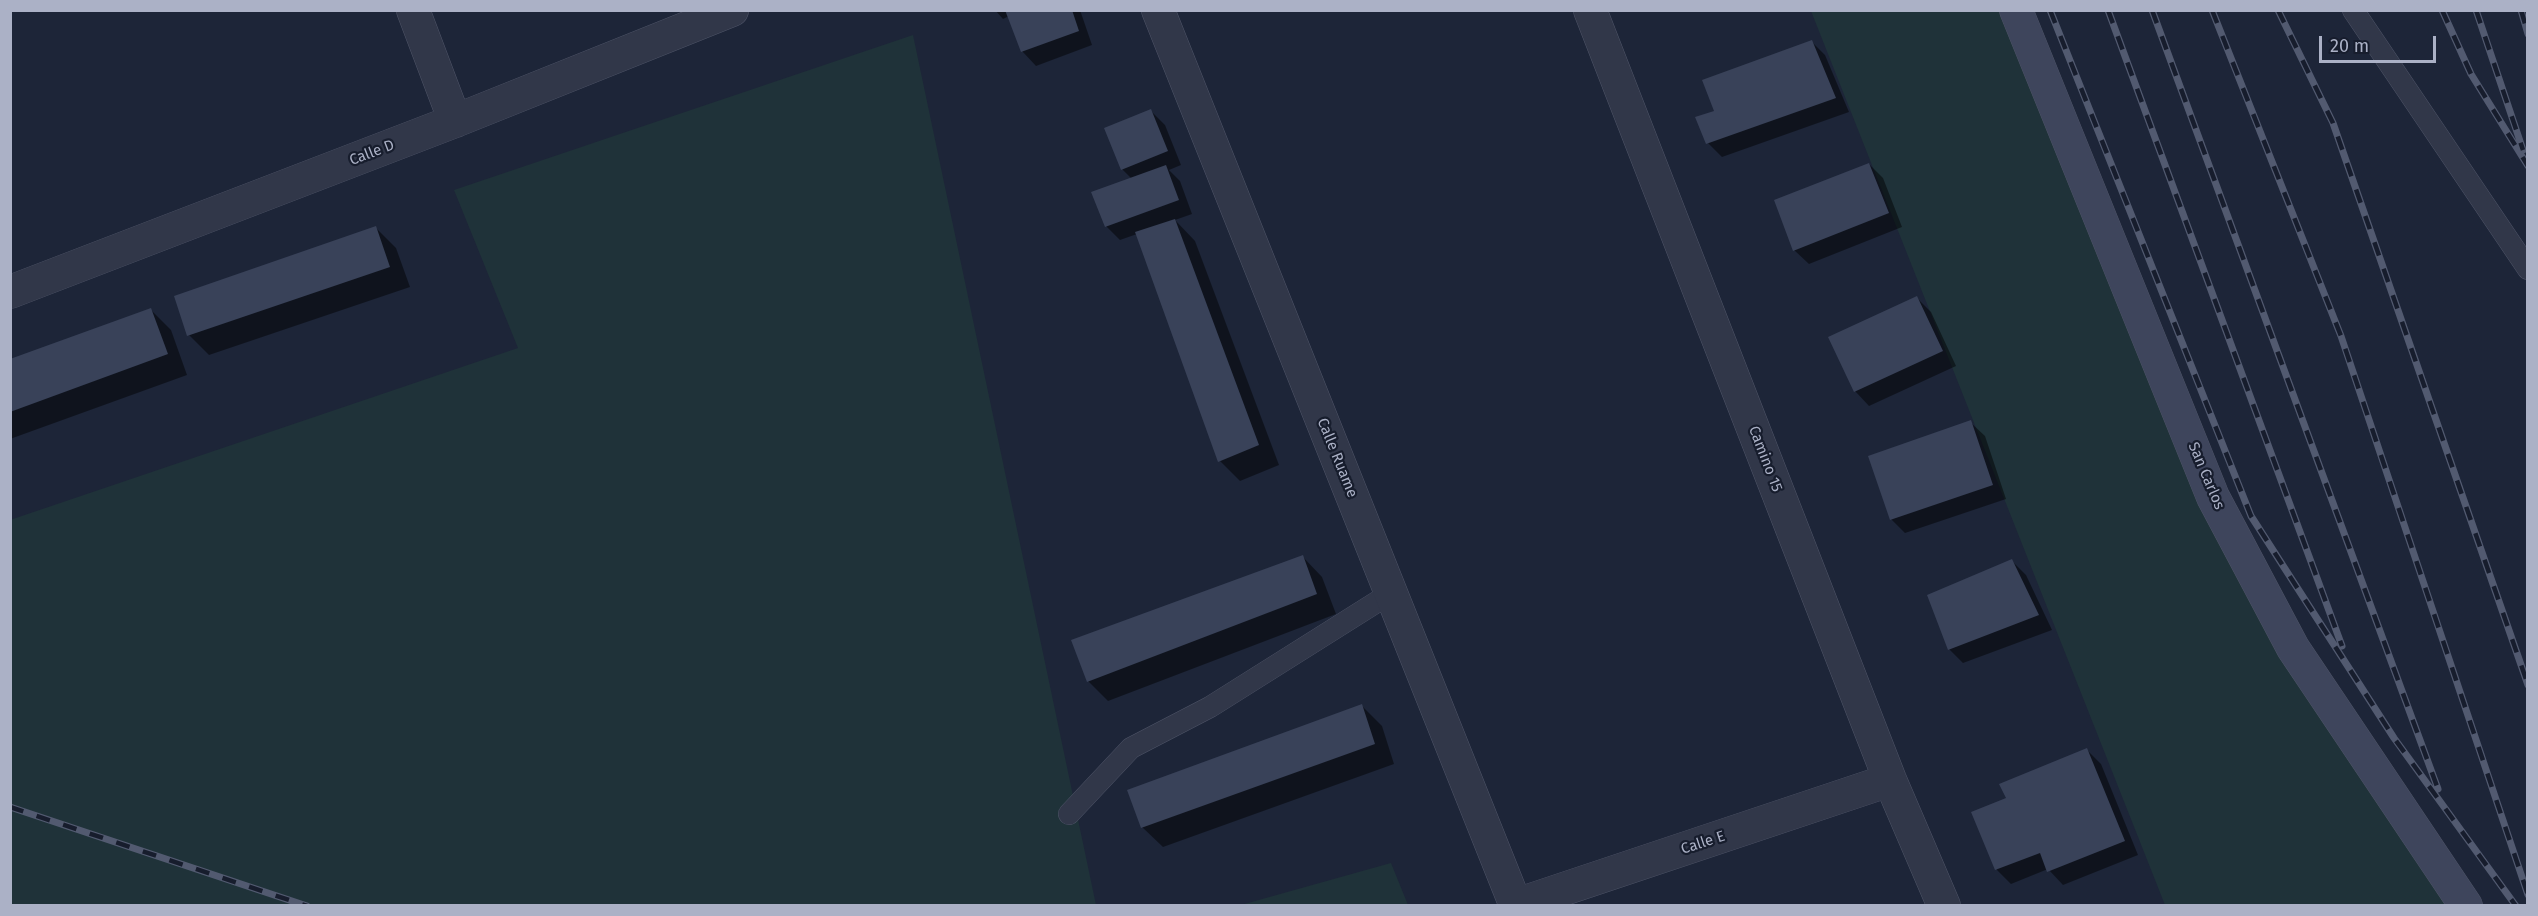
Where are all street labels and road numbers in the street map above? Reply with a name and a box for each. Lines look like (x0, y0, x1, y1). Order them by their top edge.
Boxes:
street label: Calle D (347, 136, 397, 170)
street label: Calle Ruame (1313, 416, 1361, 500)
street label: Camino 15 (1744, 424, 1786, 494)
street label: San Carlos (2184, 440, 2228, 512)
street label: Calle E (1679, 827, 1727, 859)

